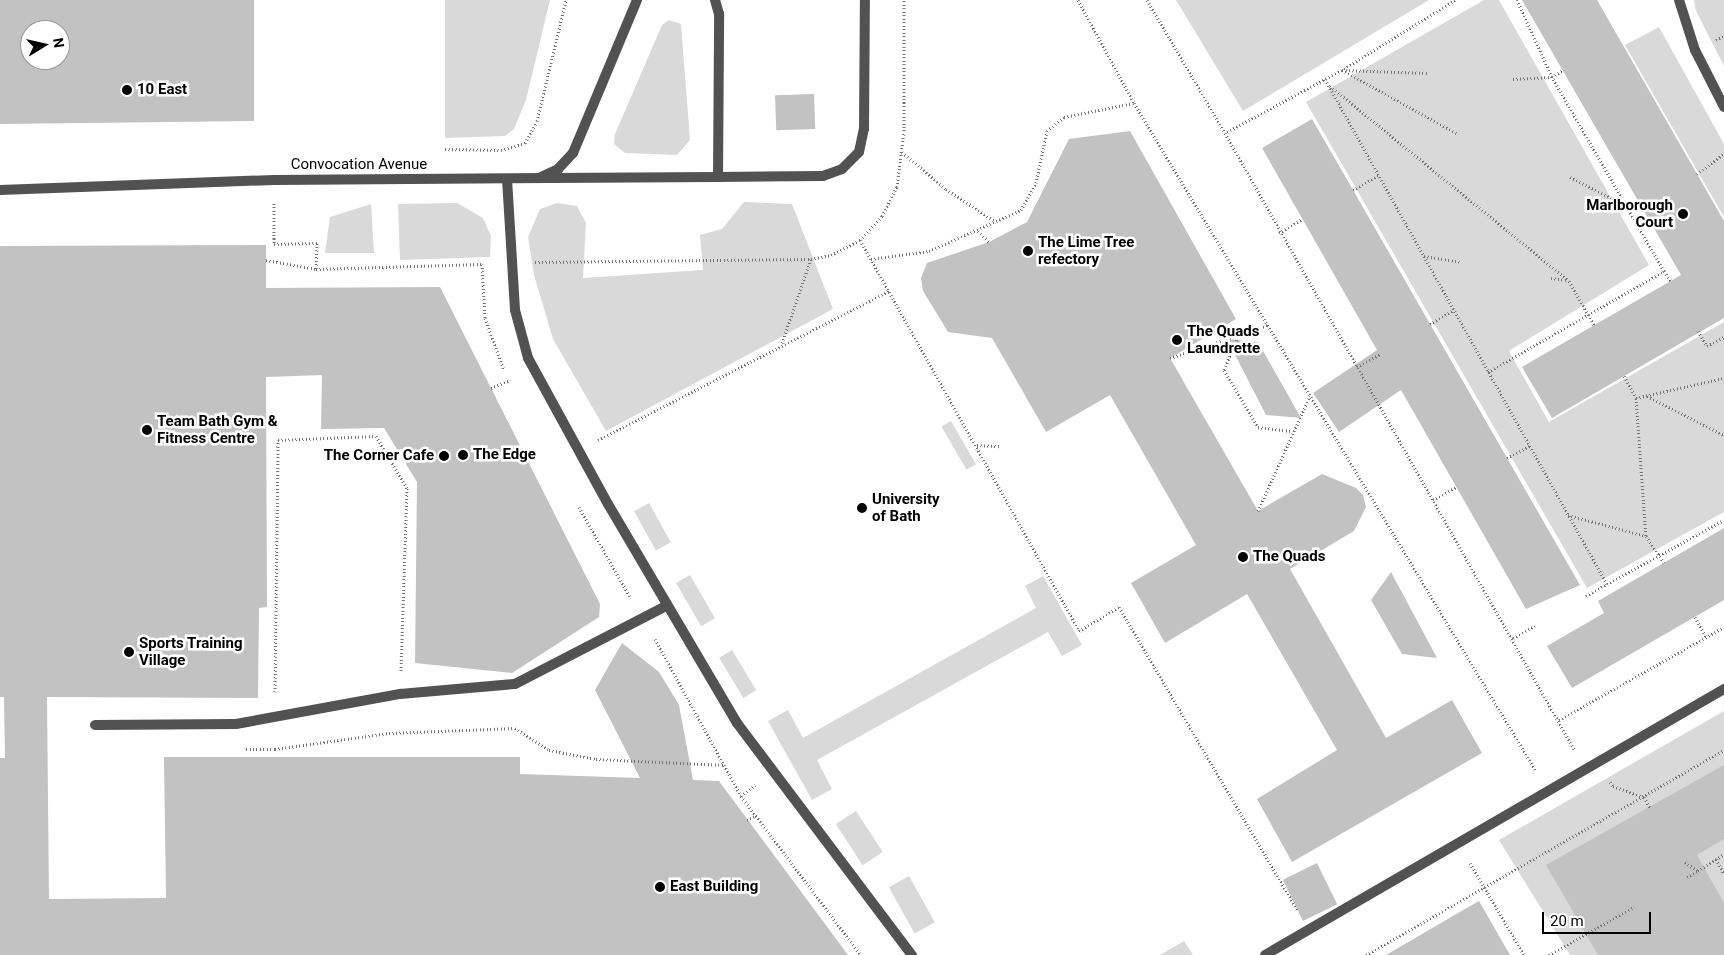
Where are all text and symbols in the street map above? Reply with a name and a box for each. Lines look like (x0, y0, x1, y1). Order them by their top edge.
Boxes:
north arrow (20, 20, 70, 70)
text: N (50, 37, 68, 49)
place label: 10 East (137, 81, 187, 99)
marker: 10 East (121, 84, 133, 96)
street label: Convocation Avenue (291, 156, 427, 174)
place label: Marlborough Court (1586, 196, 1673, 231)
marker: Marlborough Court (1677, 208, 1689, 220)
place label: The Lime Tree refectory (1038, 233, 1135, 268)
marker: The Lime Tree refectory (1022, 245, 1034, 257)
place label: The Quads Laundrette (1187, 322, 1260, 357)
marker: The Quads Laundrette (1171, 334, 1183, 346)
place label: Team Bath Gym & Fitness Centre (157, 412, 278, 447)
marker: Team Bath Gym & Fitness Centre (141, 424, 153, 436)
place label: The Edge (473, 446, 536, 464)
place label: The Corner Cafe (324, 447, 434, 465)
marker: The Edge (457, 449, 469, 461)
marker: The Corner Cafe (438, 450, 450, 462)
place label: University of Bath (872, 490, 940, 525)
marker: University of Bath (856, 502, 868, 514)
place label: The Quads (1253, 548, 1325, 566)
marker: The Quads (1237, 551, 1249, 563)
place label: Sports Training Village (139, 634, 243, 669)
marker: Sports Training Village (123, 646, 135, 658)
place label: East Building (670, 878, 758, 896)
marker: East Building (654, 881, 666, 893)
scale bar (1544, 902, 1653, 934)
text: 20 m (1550, 912, 1584, 930)

